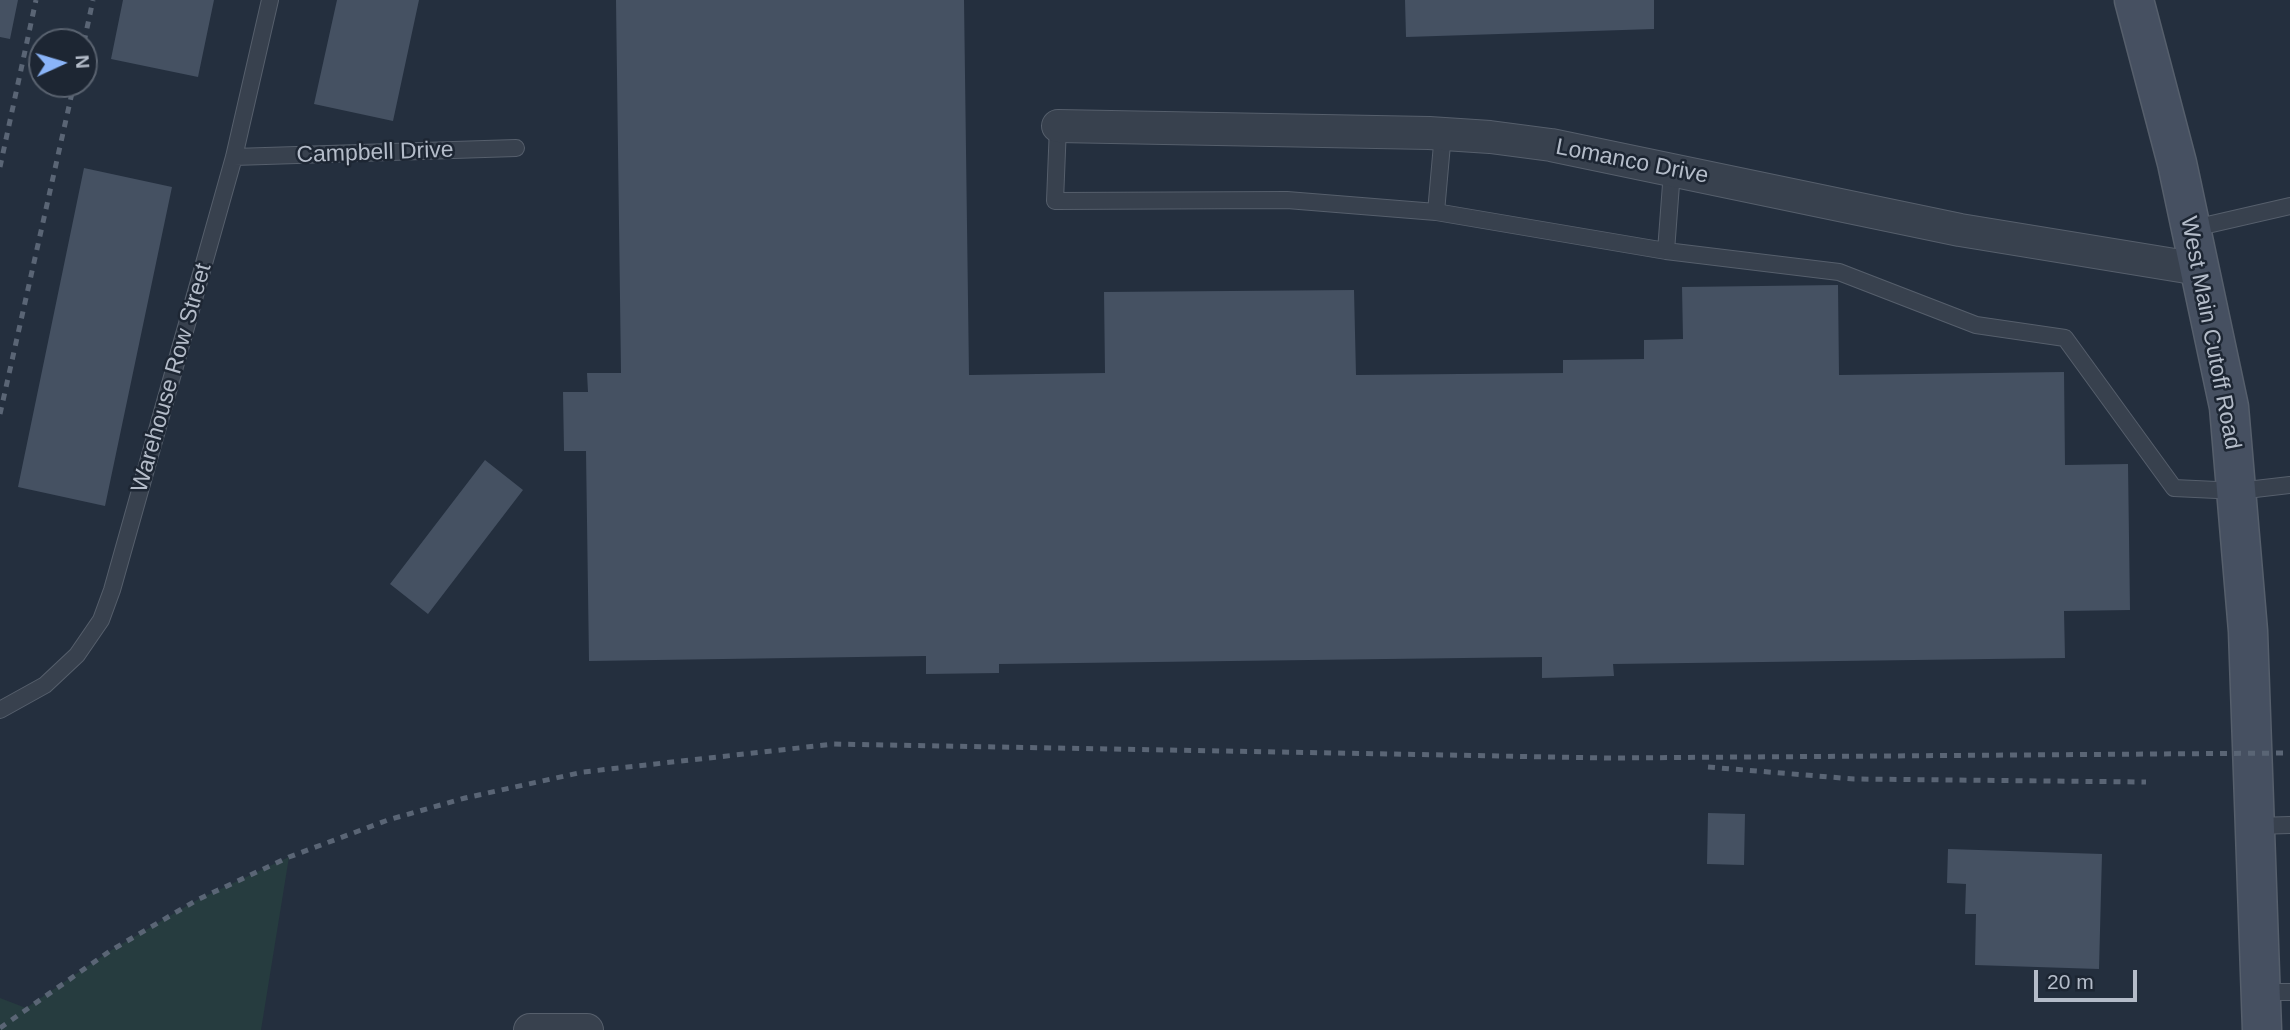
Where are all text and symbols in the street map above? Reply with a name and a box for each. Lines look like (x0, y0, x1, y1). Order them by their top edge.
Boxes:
north arrow (28, 28, 98, 98)
text: N (71, 54, 93, 69)
street label: Lomanco Drive (1553, 134, 1711, 190)
street label: Campbell Drive (296, 136, 454, 170)
street label: West Main Cutoff Road (2174, 214, 2246, 452)
street label: Warehouse Row Street (126, 260, 218, 496)
scale bar (2038, 956, 2141, 1000)
text: 20 m (2047, 970, 2094, 993)

